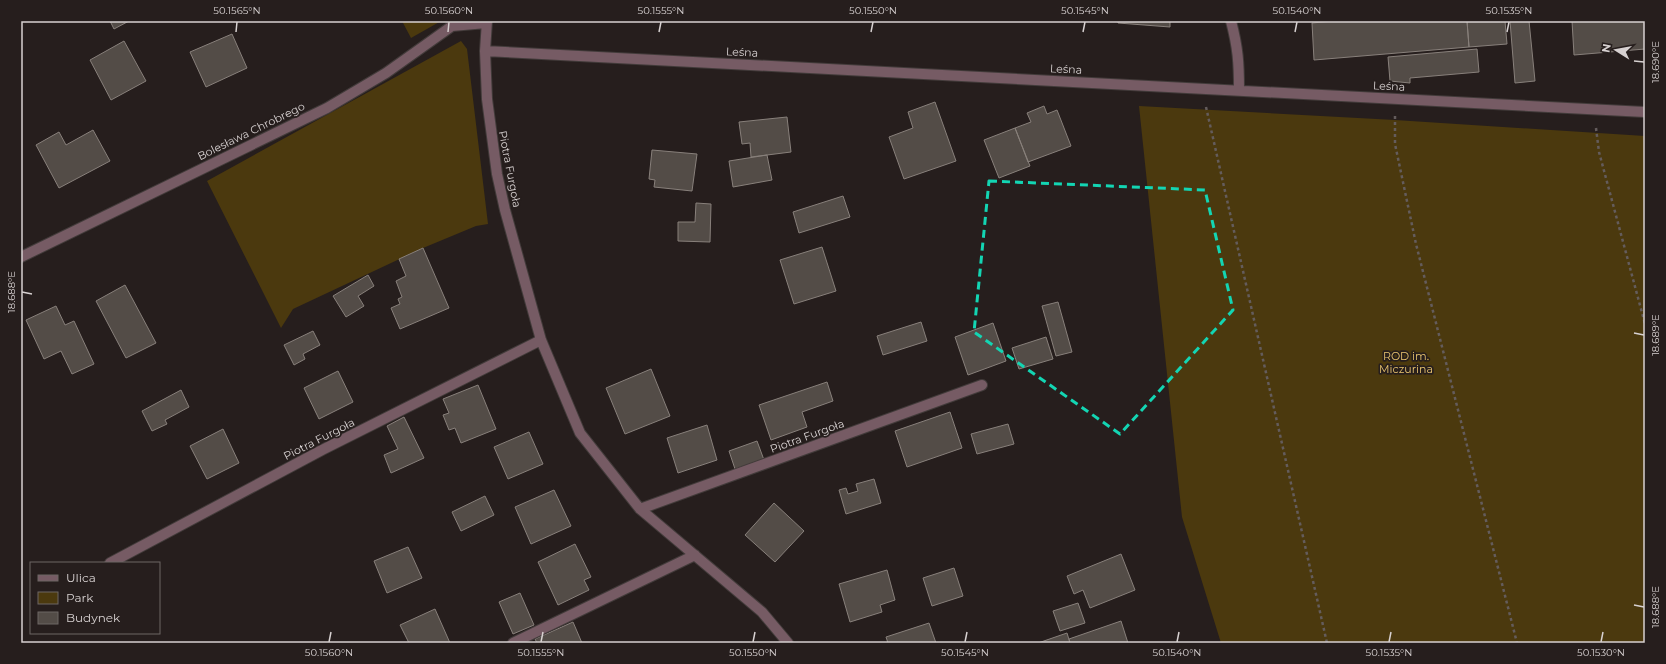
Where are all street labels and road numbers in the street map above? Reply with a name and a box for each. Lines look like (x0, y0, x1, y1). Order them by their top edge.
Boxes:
street label: Leśna (725, 44, 759, 60)
street label: Leśna (1049, 61, 1083, 77)
street label: Leśna (1372, 78, 1406, 94)
street label: Bolesława Chrobrego (195, 99, 307, 163)
street label: Piotra Furgoła (496, 129, 524, 209)
street label: Piotra Furgoła (281, 415, 357, 463)
street label: Piotra Furgoła (768, 416, 846, 456)

